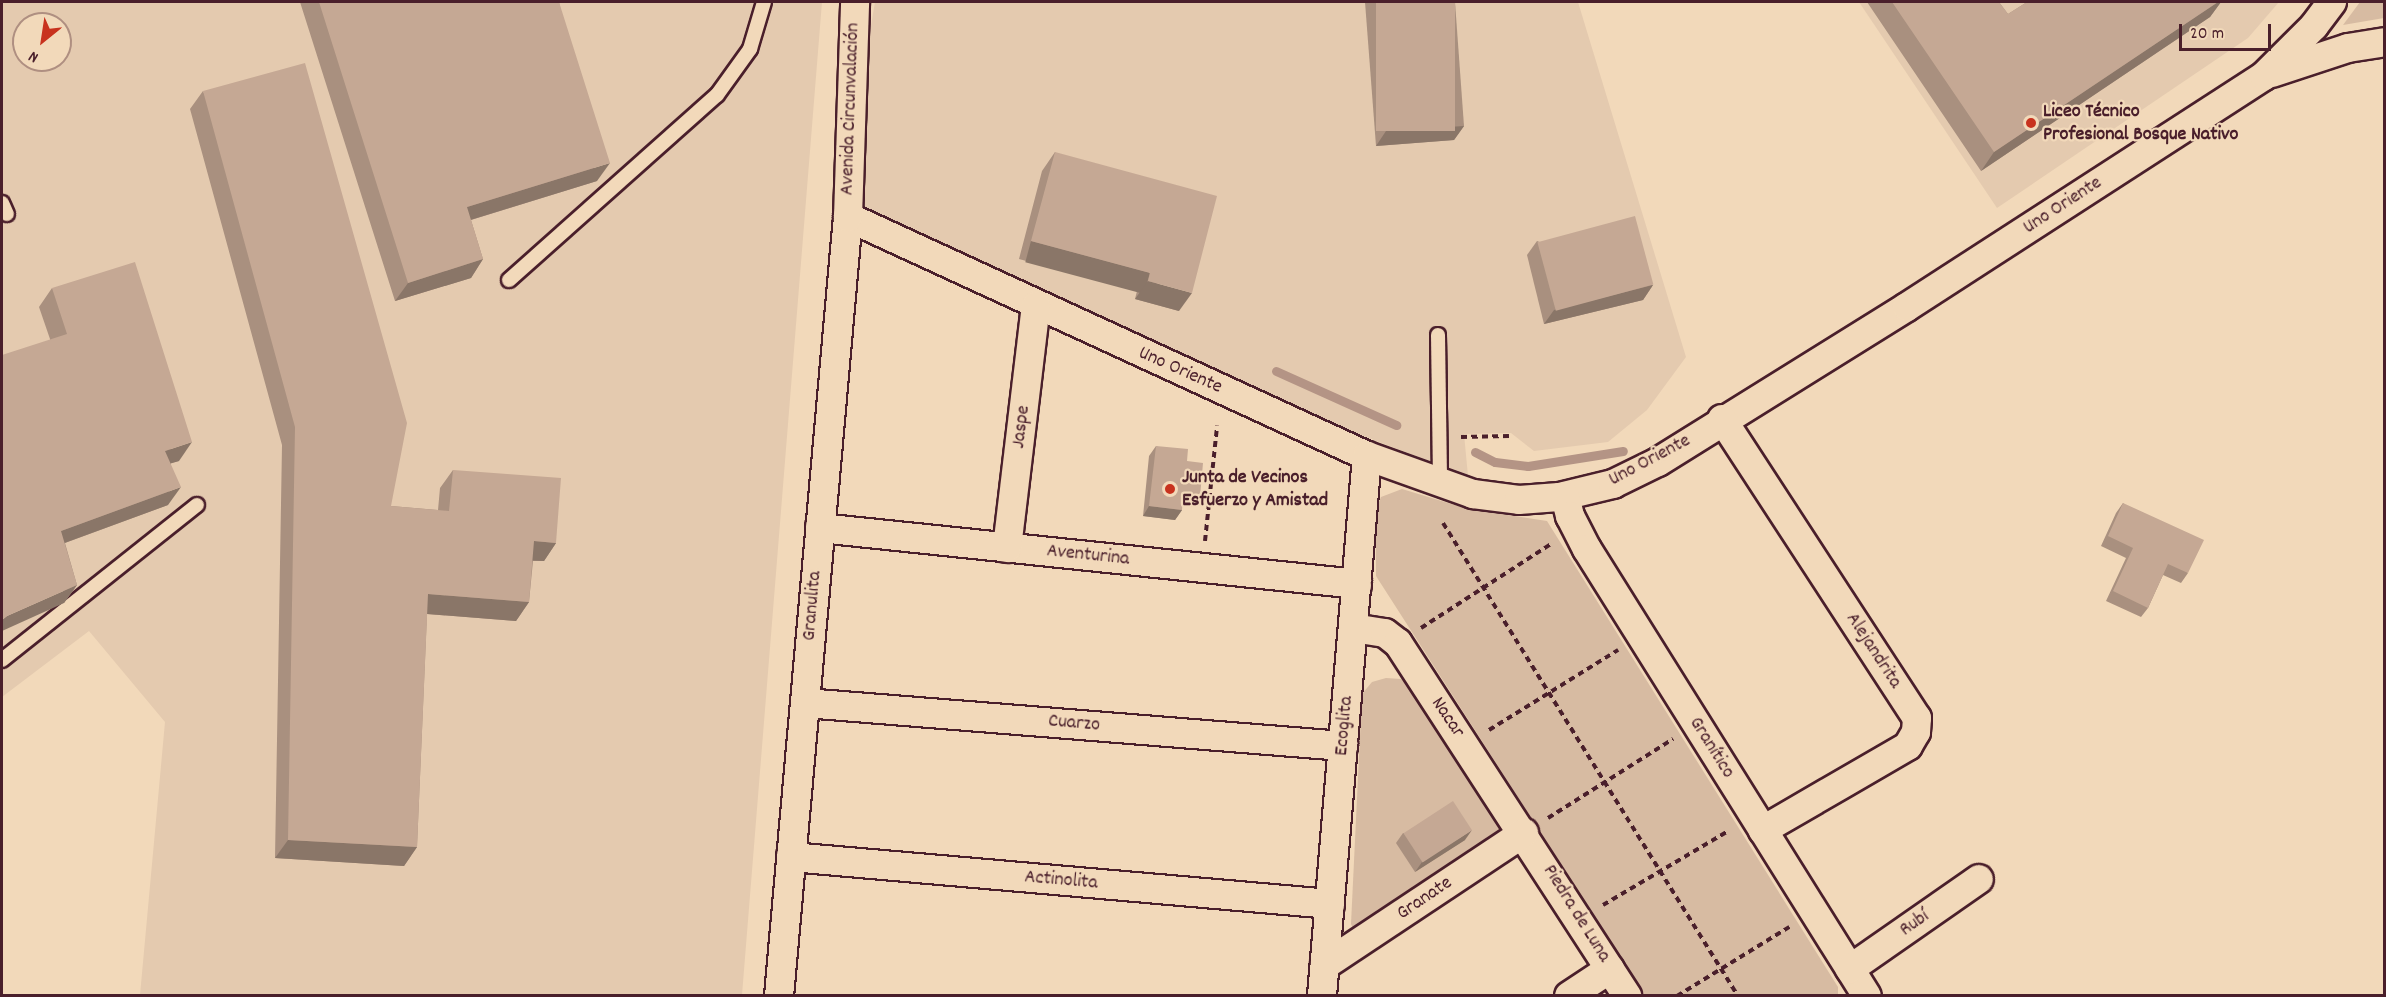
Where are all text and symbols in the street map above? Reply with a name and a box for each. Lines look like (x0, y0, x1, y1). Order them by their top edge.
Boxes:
north arrow (12, 12, 72, 72)
scale bar (2182, 12, 2274, 50)
street label: Avenida Circunvalación (836, 22, 866, 196)
text: 20 m (2190, 22, 2224, 47)
text: N (25, 44, 43, 68)
place label: Liceo Técnico Profesional Bosque Nativo (2043, 100, 2238, 147)
marker: Liceo Técnico Profesional Bosque Nativo (2024, 116, 2038, 130)
street label: Uno Oriente (2019, 172, 2107, 240)
street label: Uno Oriente (1134, 342, 1226, 400)
street label: Jaspe (1007, 404, 1037, 450)
street label: Uno Oriente (1605, 429, 1695, 493)
place label: Junta de Vecinos Esfuerzo y Amistad (1182, 466, 1328, 513)
marker: Junta de Vecinos Esfuerzo y Amistad (1163, 482, 1177, 496)
street label: Aventurina (1045, 540, 1131, 572)
street label: Granulita (798, 570, 828, 642)
street label: Alejandrita (1840, 609, 1906, 693)
street label: Nacar (1425, 693, 1469, 743)
street label: Ecoglita (1330, 695, 1360, 757)
street label: Cuarzo (1047, 710, 1101, 738)
street label: Granítico (1683, 713, 1739, 783)
street label: Piedra de Luna (1537, 861, 1615, 967)
street label: Actinolita (1023, 866, 1099, 896)
street label: Granate (1393, 872, 1457, 926)
street label: Rubí (1896, 905, 1934, 943)

